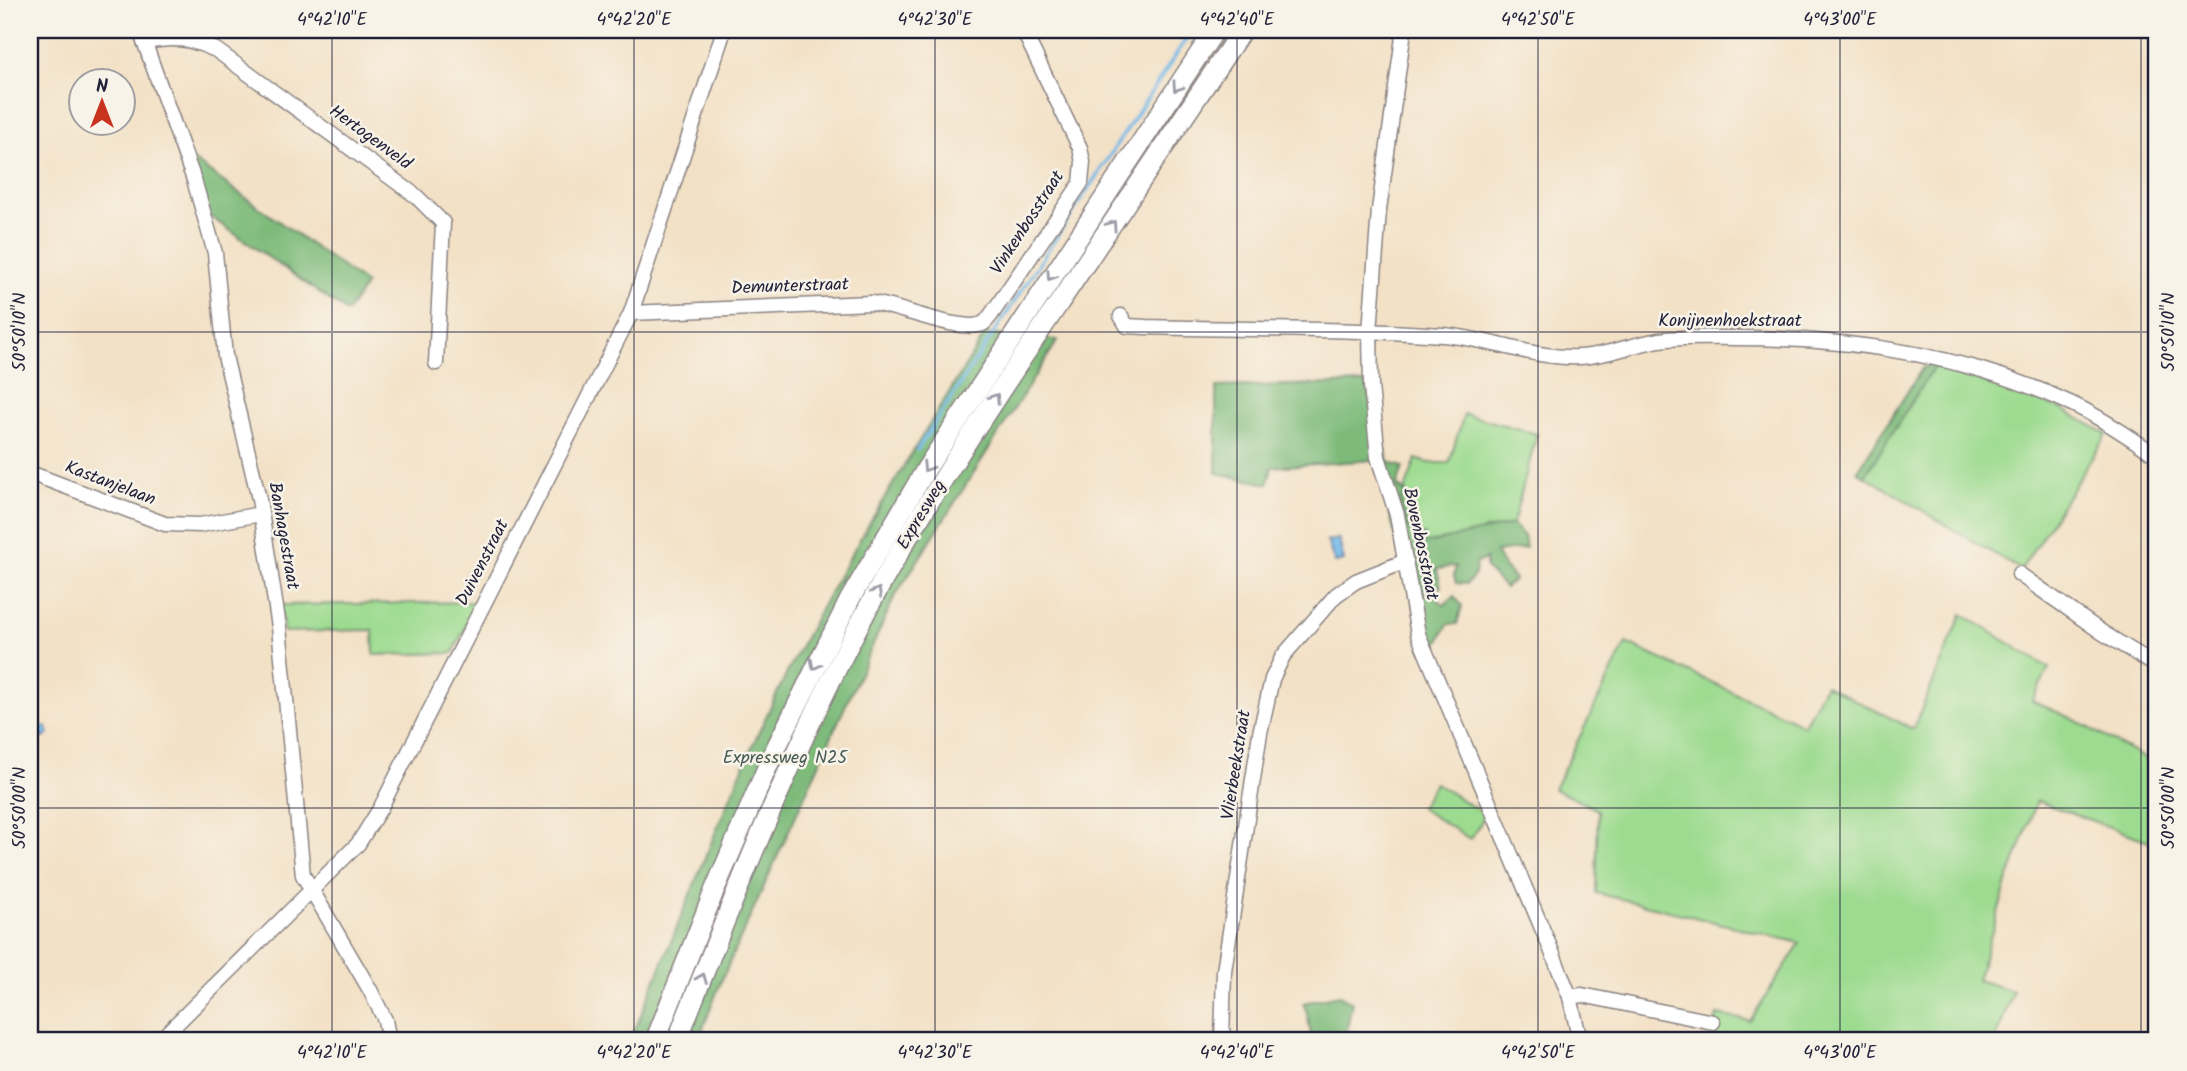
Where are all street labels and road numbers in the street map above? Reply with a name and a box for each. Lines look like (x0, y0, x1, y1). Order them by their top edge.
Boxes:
street label: Hertogenveld (322, 98, 418, 179)
street label: Vinkenbosstraat (983, 164, 1073, 281)
street label: Demunterstraat (731, 270, 850, 304)
street label: Konijnenhoekstraat (1658, 307, 1803, 336)
street label: Kastanjelaan (60, 453, 160, 515)
street label: Expresweg (890, 474, 954, 556)
street label: Banhagestraat (259, 480, 307, 593)
street label: Bovenbosstraat (1394, 485, 1446, 604)
street label: Duivenstraat (449, 513, 518, 612)
street label: Vlierbeekstraat (1214, 707, 1260, 822)

